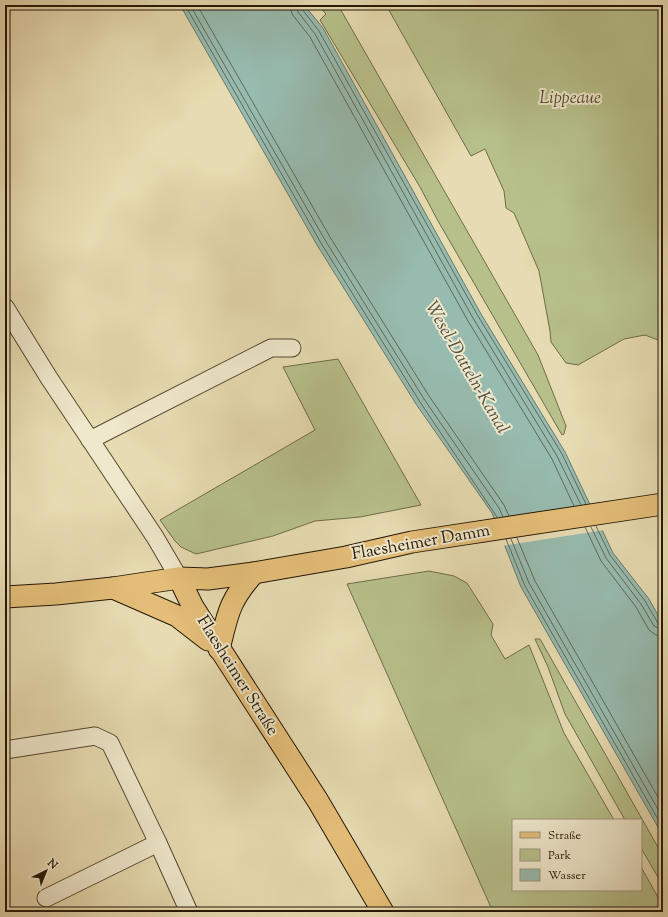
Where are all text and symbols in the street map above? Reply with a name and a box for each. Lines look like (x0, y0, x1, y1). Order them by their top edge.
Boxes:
park label: Lippeaue (539, 87, 601, 111)
water label: Wesel-Datteln-Kanal (417, 297, 515, 440)
street label: Flaesheimer Damm (350, 519, 492, 567)
street label: Flaesheimer Straße (190, 611, 284, 741)
legend (512, 819, 642, 891)
text: Straße (548, 827, 582, 845)
text: Park (548, 847, 571, 865)
north arrow (26, 851, 66, 891)
text: N (43, 855, 61, 873)
text: Wasser (548, 867, 586, 885)

